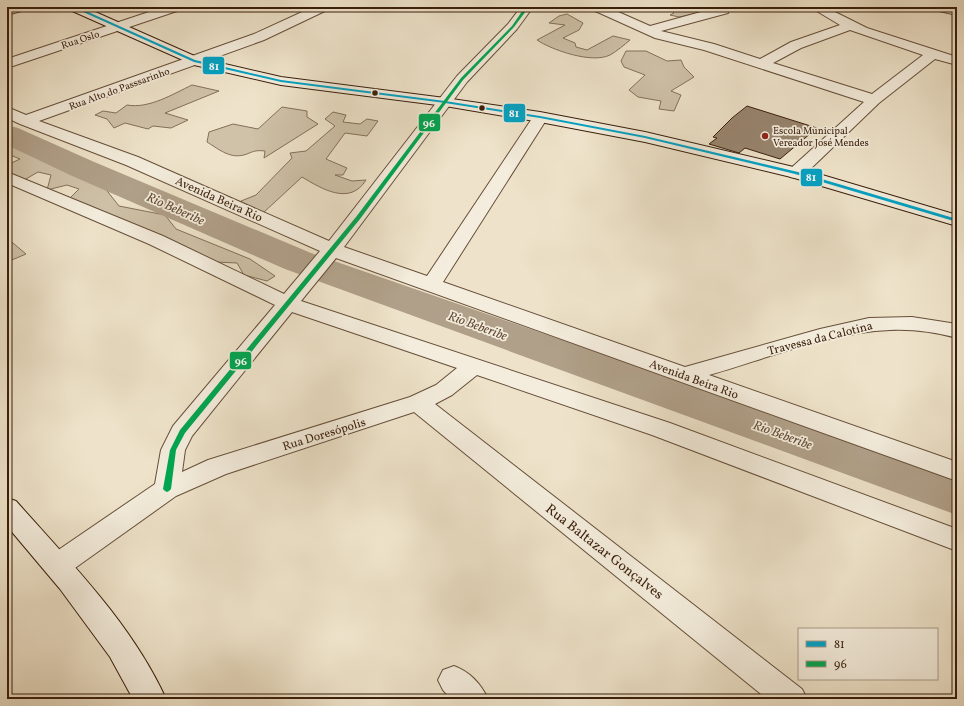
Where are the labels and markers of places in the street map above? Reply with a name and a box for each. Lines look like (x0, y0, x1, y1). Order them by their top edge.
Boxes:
unlabelled marker (370, 88, 380, 98)
unlabelled marker (477, 103, 487, 113)
place label: Escola Municipal Vereador José Mendes (773, 124, 869, 150)
marker: Escola Municipal Vereador José Mendes (760, 131, 770, 141)

